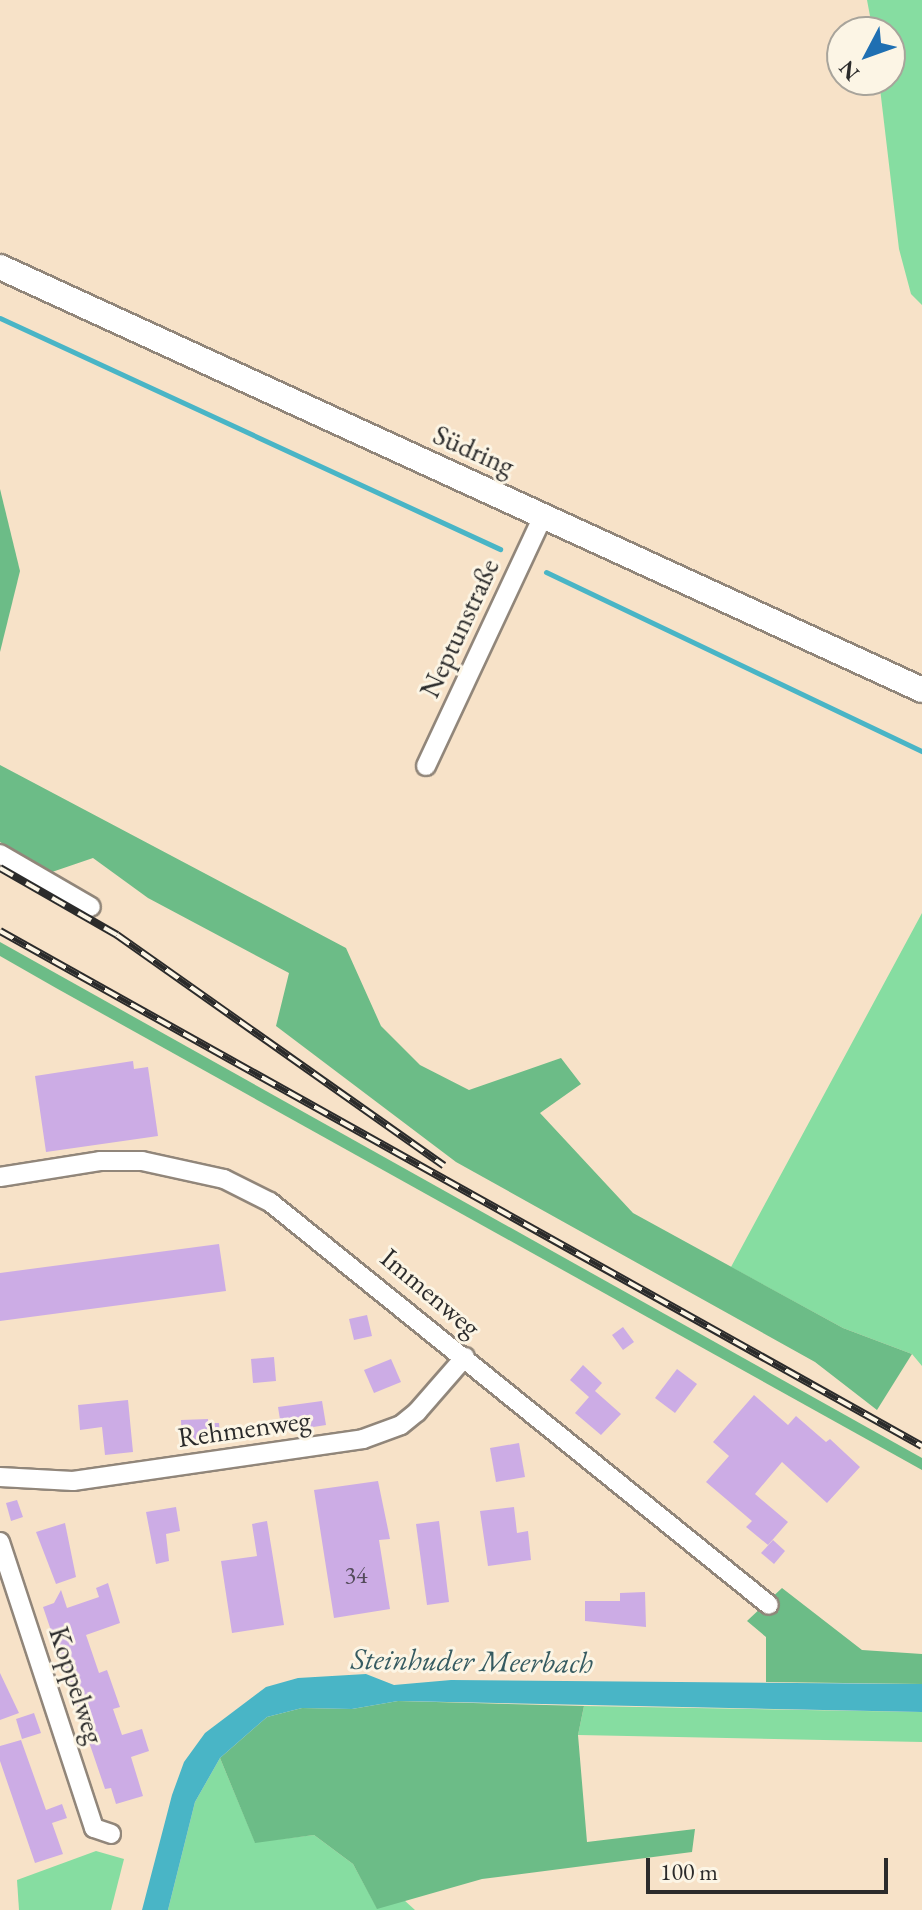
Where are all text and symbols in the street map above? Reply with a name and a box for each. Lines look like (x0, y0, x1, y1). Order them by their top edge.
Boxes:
north arrow (826, 16, 906, 96)
text: N (832, 55, 866, 87)
street label: Südring (428, 417, 520, 483)
street label: Neptunstraße (412, 553, 506, 703)
street label: Immenweg (374, 1241, 488, 1343)
street label: Rehmenweg (175, 1402, 313, 1454)
house number: 34 (344, 1561, 368, 1589)
street label: Koppelweg (42, 1622, 112, 1748)
water label: Steinhuder Meerbach (351, 1641, 593, 1681)
scale bar (650, 1842, 892, 1892)
text: 100 m (660, 1856, 718, 1887)

